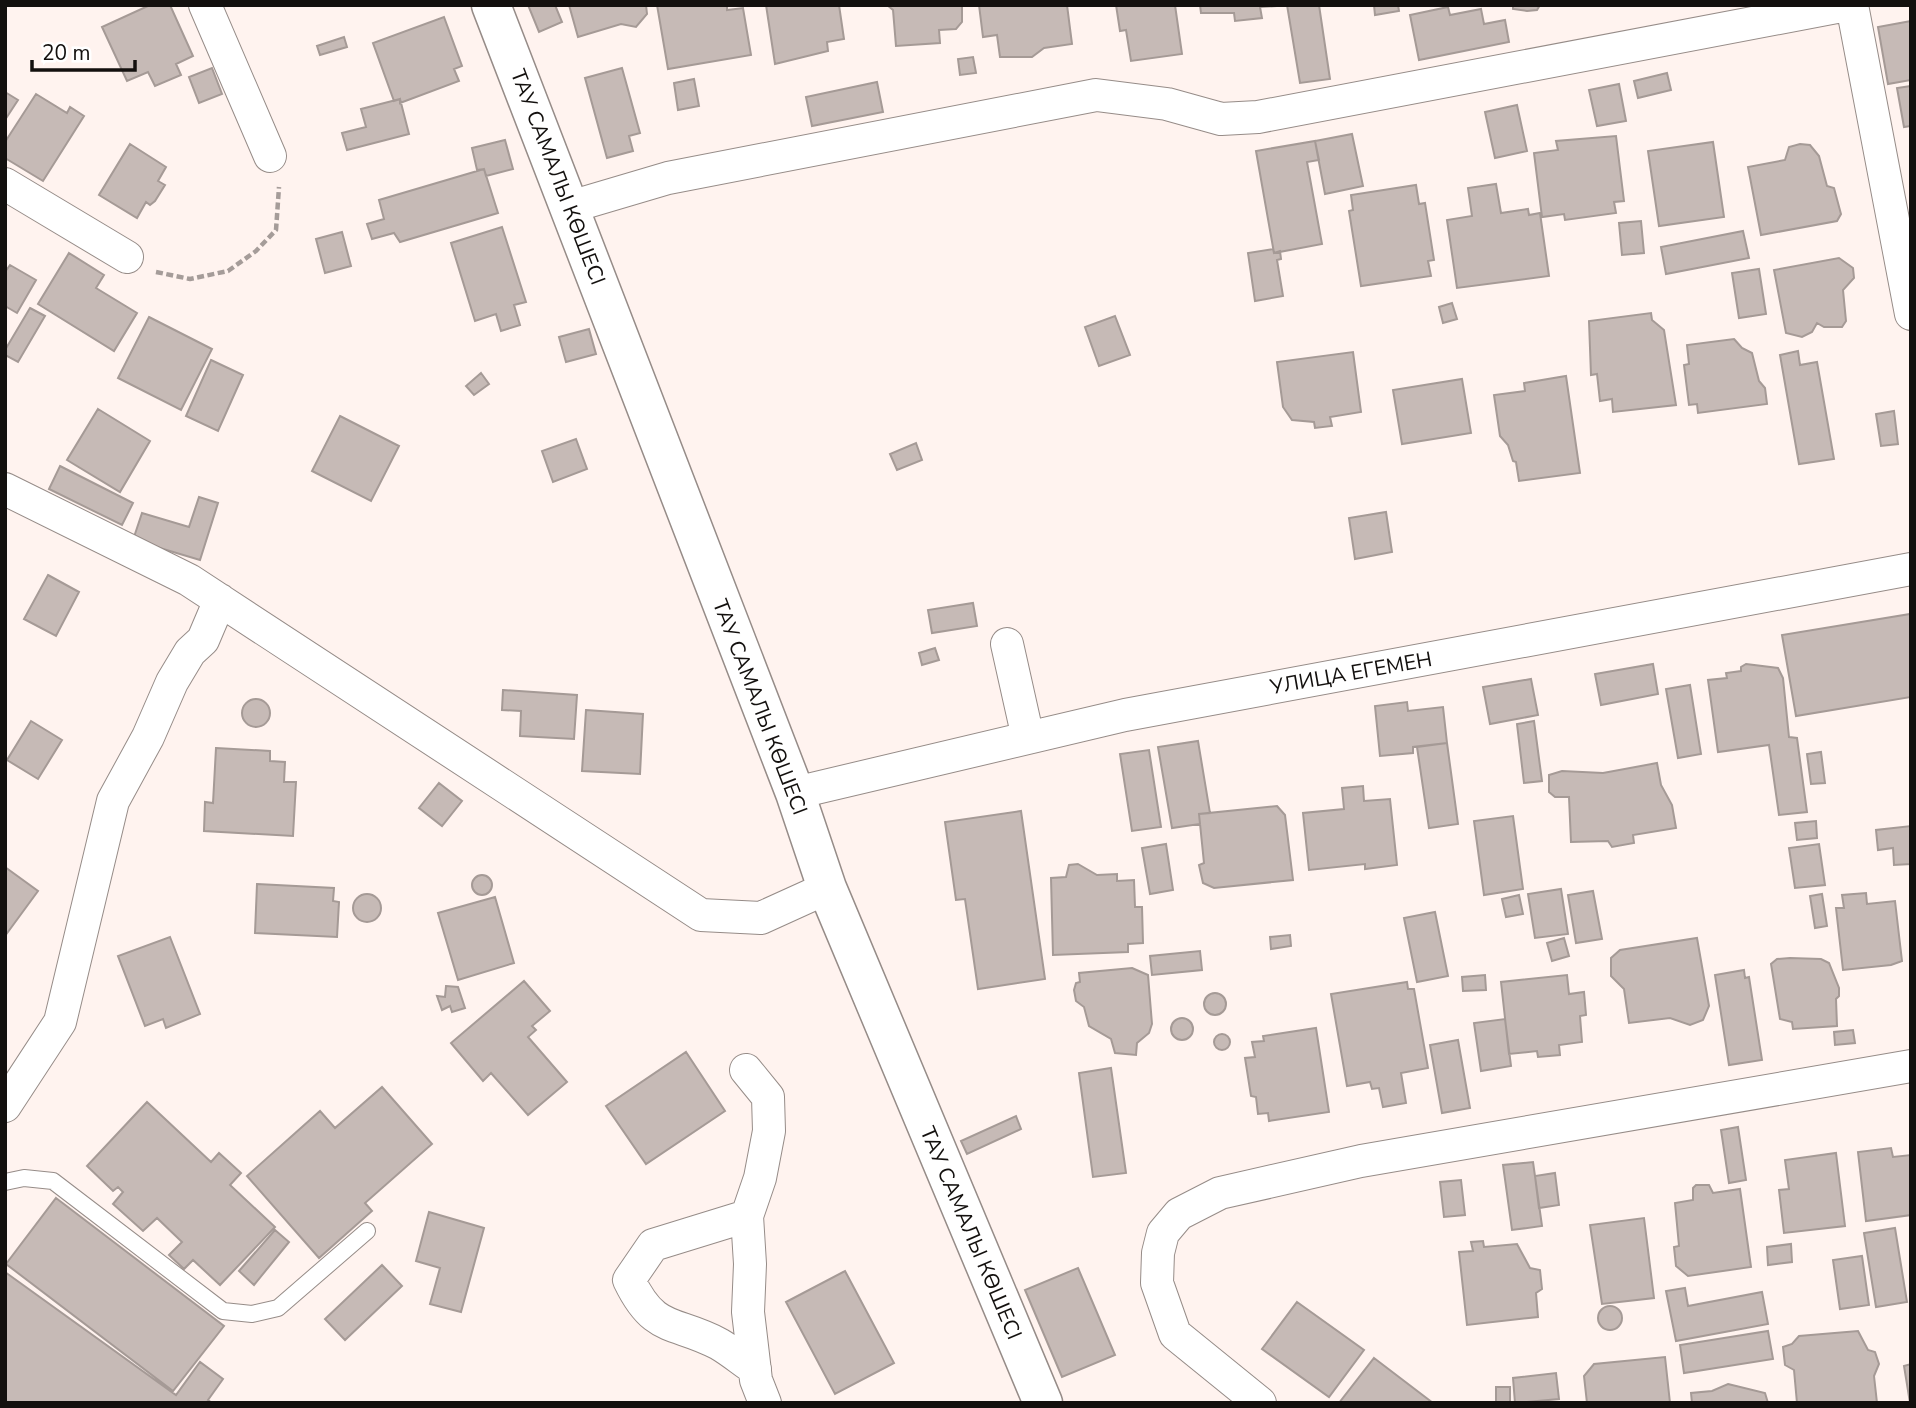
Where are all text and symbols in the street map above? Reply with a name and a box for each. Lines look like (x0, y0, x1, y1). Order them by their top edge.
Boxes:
scale bar (32, 28, 135, 72)
text: 20 m (42, 39, 91, 67)
street label: ТАУ САМАЛЫ КӨШЕСІ (504, 65, 612, 289)
street label: ТАУ САМАЛЫ КӨШЕСІ (706, 595, 814, 819)
street label: УЛИЦА ЕГЕМЕН (1267, 645, 1434, 701)
street label: ТАУ САМАЛЫ КӨШЕСІ (913, 1122, 1029, 1344)

